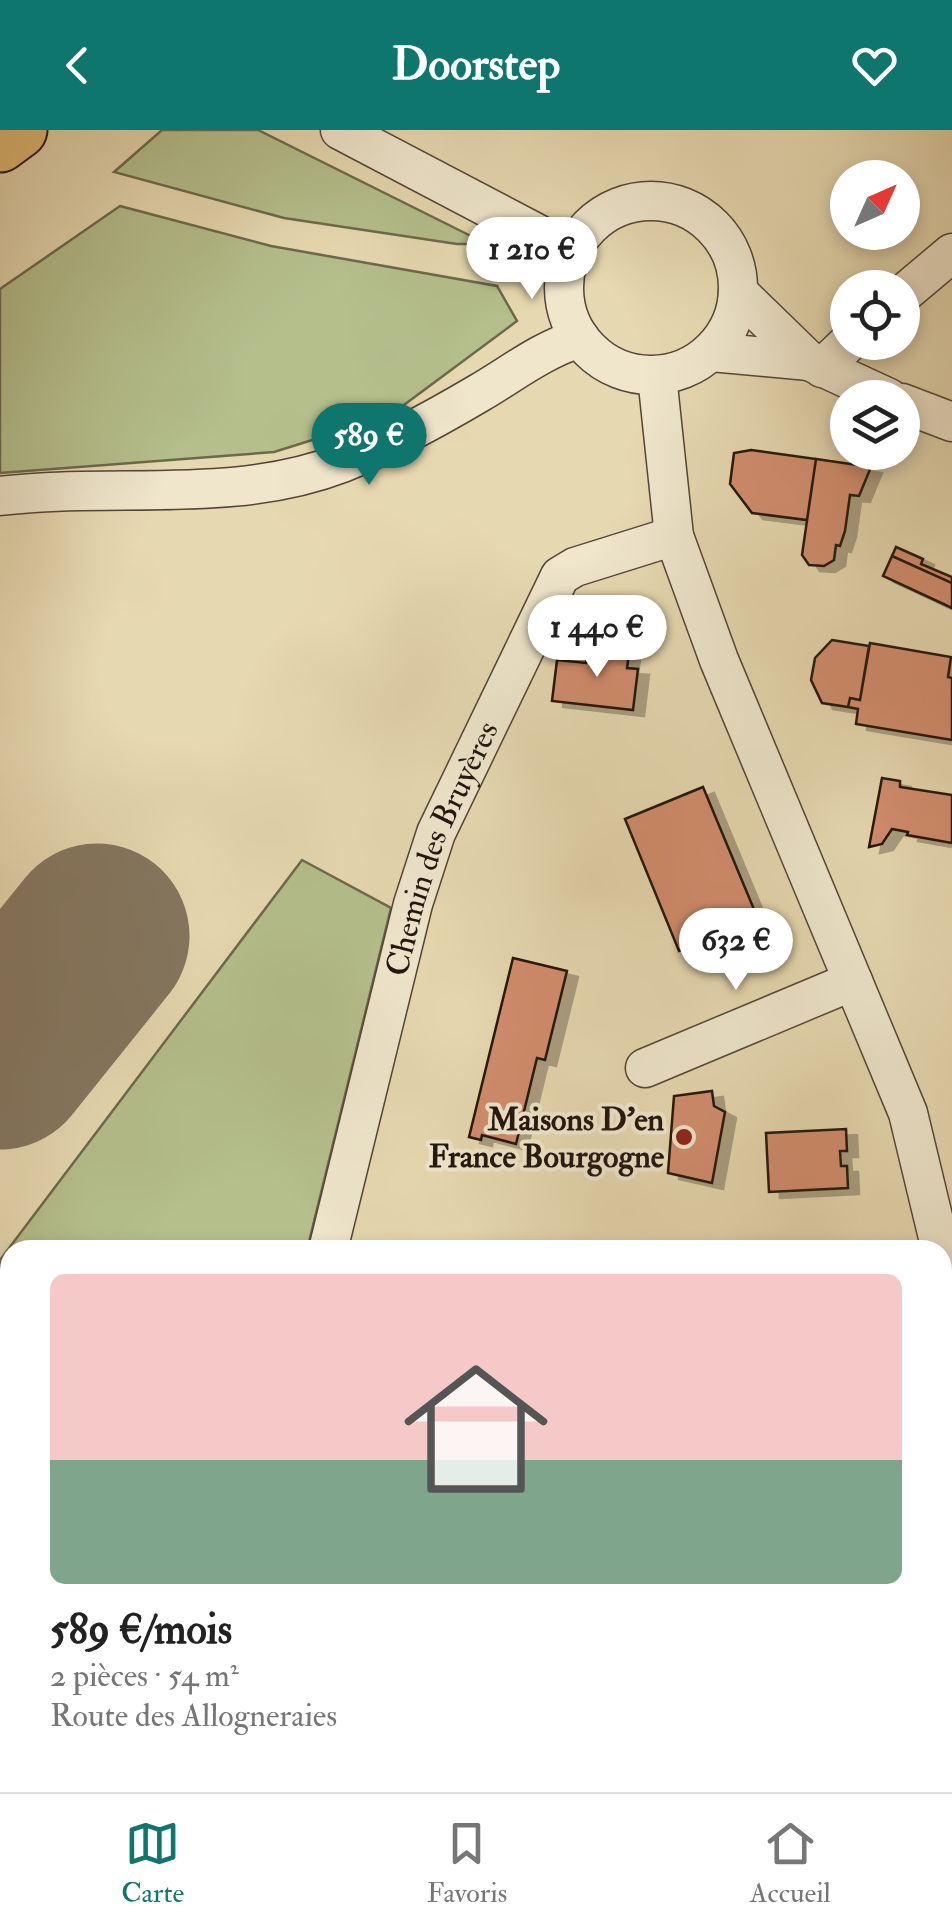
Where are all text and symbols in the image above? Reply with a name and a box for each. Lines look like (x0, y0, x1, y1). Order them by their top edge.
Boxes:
text: Doorstep (392, 37, 560, 93)
icon: back (50, 38, 105, 93)
icon: heart (847, 38, 902, 93)
north arrow (830, 160, 920, 250)
map controls (830, 160, 920, 470)
pin: 1 210 € (440, 217, 624, 302)
text: 1 210 € (488, 229, 576, 269)
button: locate (830, 270, 920, 360)
button: layers (830, 380, 920, 470)
pin: 589 € (299, 403, 439, 488)
text: 589 € (334, 415, 404, 455)
pin: 1 440 € (505, 595, 689, 680)
text: 1 440 € (550, 607, 644, 647)
street label: Chemin des Bruyères (377, 715, 508, 980)
pin: 632 € (666, 908, 806, 993)
text: 632 € (701, 920, 771, 960)
place label: Maisons D'en France Bourgogne (429, 1100, 665, 1177)
marker: Maisons D'en France Bourgogne (673, 1126, 695, 1148)
icon: home (386, 1339, 566, 1519)
text: 589 €/mois (50, 1604, 232, 1656)
text: 2 pièces · 54 m² (50, 1656, 239, 1696)
text: Route des Allogneraies (50, 1696, 337, 1736)
tab: Carte (121, 1816, 184, 1911)
tab: Favoris (427, 1816, 507, 1911)
tab: Accueil (750, 1816, 831, 1911)

